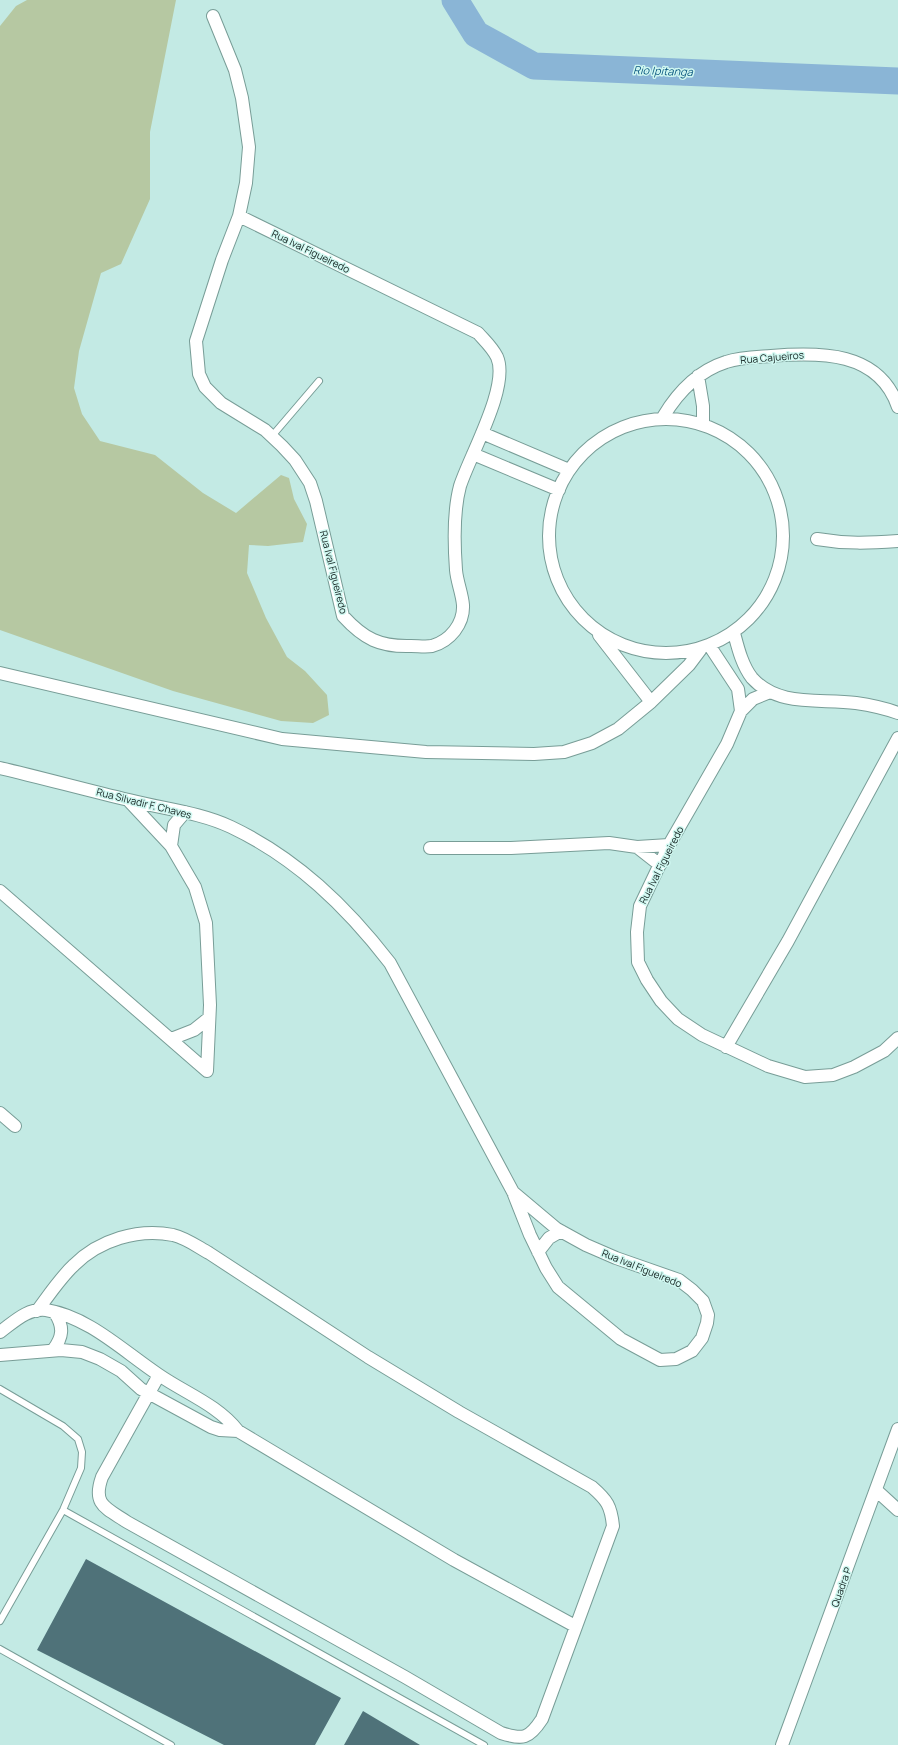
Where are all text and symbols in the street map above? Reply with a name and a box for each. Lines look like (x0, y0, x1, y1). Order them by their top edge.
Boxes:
water label: Rio Ipitanga (633, 62, 694, 79)
street label: Rua Ival Figueiredo (270, 226, 353, 276)
street label: Rua Cajueiros (740, 347, 804, 367)
street label: Rua Ival Figueiredo (317, 529, 351, 615)
street label: Rua Silvadir F. Chaves (95, 784, 193, 822)
street label: Rua Ival Figueiredo (635, 824, 687, 906)
street label: Rua Ival Figueiredo (600, 1246, 684, 1291)
street label: Quadra P (827, 1565, 855, 1609)

